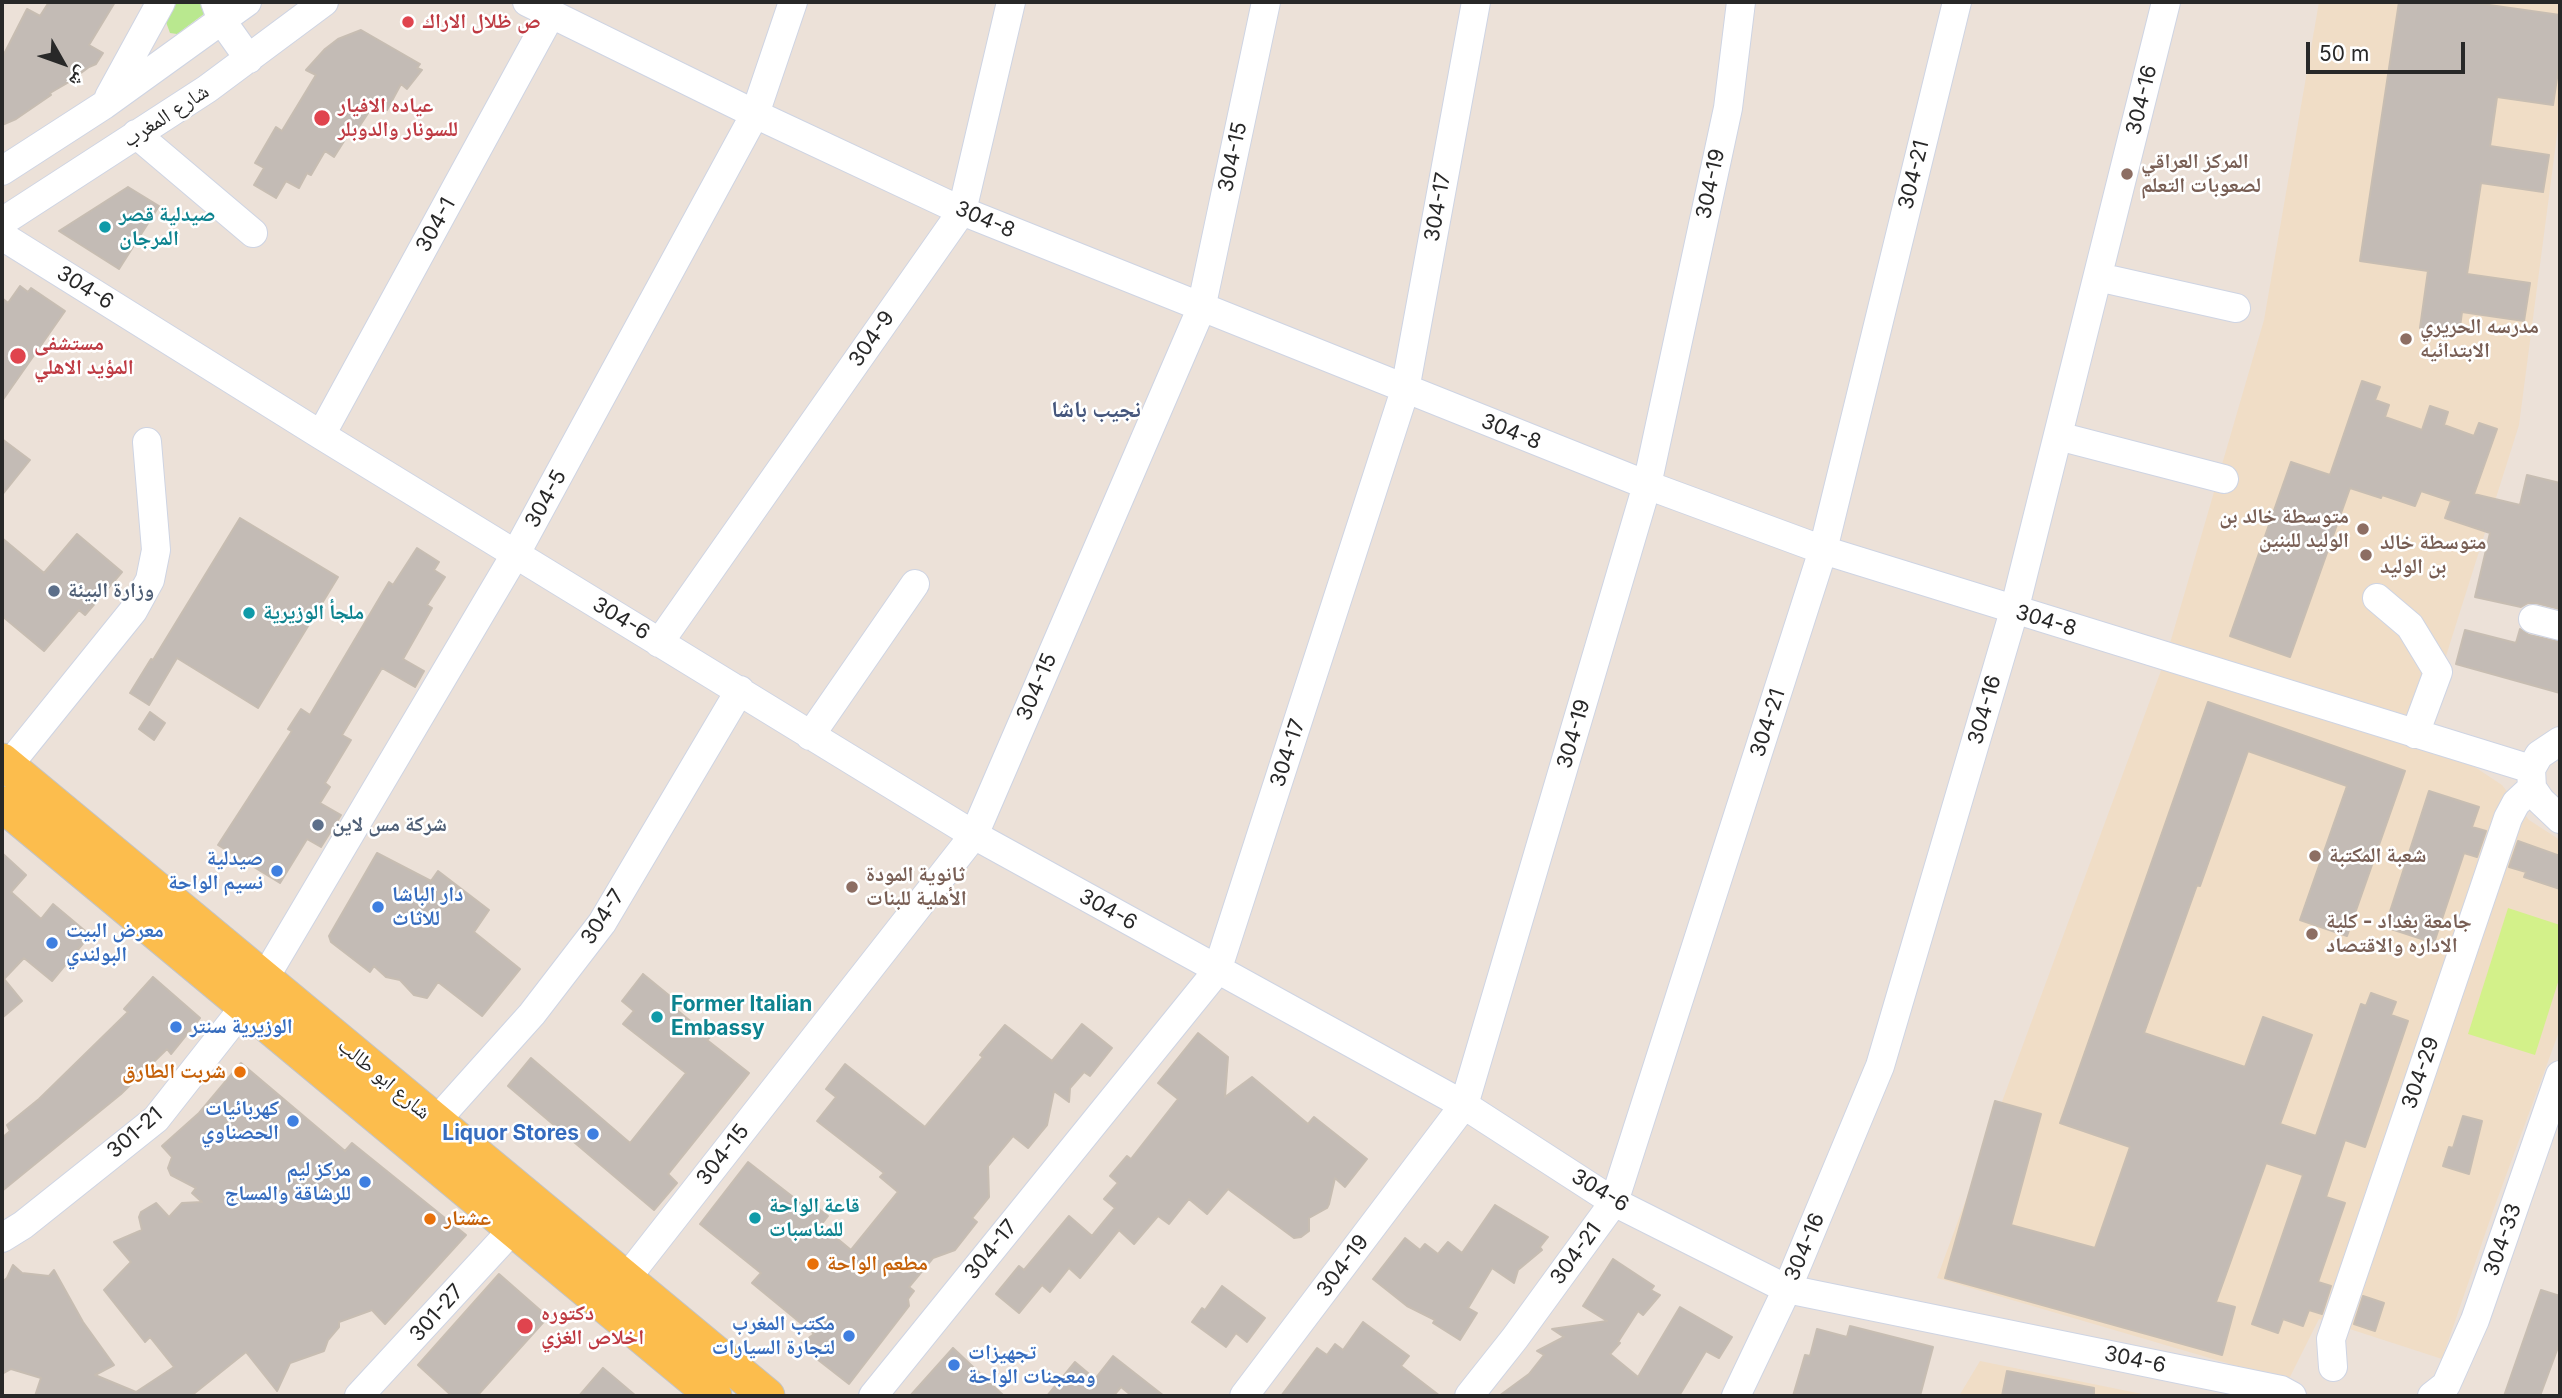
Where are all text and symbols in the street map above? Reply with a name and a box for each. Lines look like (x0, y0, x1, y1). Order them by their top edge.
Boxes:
place label: ص ظلال الاراك (422, 9, 541, 35)
marker: ص ظلال الاراك (400, 14, 416, 30)
north arrow (28, 28, 98, 98)
scale bar (2310, 28, 2469, 72)
text: 50 m (2319, 41, 2369, 66)
text: ش (64, 62, 95, 92)
street label: 304-16 (2121, 63, 2163, 137)
street label: شارع المغرب (118, 79, 214, 153)
place label: عياده الافيار للسونار والدوبلر (338, 93, 458, 143)
marker: عياده الافيار للسونار والدوبلر (312, 108, 332, 128)
street label: 304-15 (1213, 120, 1253, 194)
street label: 304-21 (1893, 138, 1935, 212)
street label: 304-19 (1691, 147, 1731, 221)
place label: المركز العراقي لصعوبات التعلم (2141, 149, 2261, 199)
marker: المركز العراقي لصعوبات التعلم (2119, 166, 2135, 182)
street label: 304-17 (1420, 170, 1456, 244)
street label: 304-1 (411, 194, 461, 256)
street label: 304-8 (951, 196, 1019, 244)
place label: صيدلية قصر المرجان (119, 202, 215, 252)
marker: صيدلية قصر المرجان (97, 219, 113, 235)
street label: 304-6 (52, 261, 118, 315)
street label: 304-9 (844, 306, 900, 372)
place label: مدرسه الحريري الابتدائيه (2420, 314, 2539, 364)
place label: مستشفى المؤيد الاهلي (34, 331, 134, 381)
marker: مدرسه الحريري الابتدائيه (2398, 331, 2414, 347)
marker: مستشفى المؤيد الاهلي (8, 346, 28, 366)
district label: نجيب باشا (1051, 396, 1141, 424)
street label: 304-8 (1477, 409, 1545, 455)
street label: 304-5 (520, 466, 572, 532)
place label: متوسطة خالد بن الوليد للبنين (2219, 504, 2349, 554)
marker: متوسطة خالد بن الوليد للبنين (2355, 521, 2371, 537)
place label: متوسطة خالد بن الوليد (2380, 530, 2486, 580)
marker: متوسطة خالد بن الوليد (2358, 547, 2374, 563)
place label: وزارة البيئة (68, 578, 154, 604)
marker: وزارة البيئة (46, 583, 62, 599)
street label: 304-6 (588, 592, 654, 646)
place label: ملجأ الوزيرية (263, 600, 364, 626)
street label: 304-8 (2012, 600, 2080, 642)
marker: ملجأ الوزيرية (241, 605, 257, 621)
street label: 304-15 (1012, 650, 1062, 724)
street label: 304-16 (1963, 672, 2007, 748)
street label: 304-21 (1745, 686, 1791, 760)
street label: 304-19 (1552, 696, 1596, 772)
street label: 304-17 (1265, 716, 1311, 790)
place label: شركة مس لاين (332, 812, 447, 838)
marker: شركة مس لاين (310, 817, 326, 833)
place label: شعبة المكتبة (2329, 843, 2426, 869)
place label: صيدلية نسيم الواحة (168, 846, 263, 896)
marker: شعبة المكتبة (2307, 848, 2323, 864)
place label: ثانوية المودة الأهلية للبنات (866, 862, 967, 912)
marker: صيدلية نسيم الواحة (269, 863, 285, 879)
marker: ثانوية المودة الأهلية للبنات (844, 879, 860, 895)
place label: دار الباشا للاثاث (392, 882, 463, 932)
street label: 304-6 (1075, 884, 1141, 936)
street label: 304-7 (576, 885, 630, 949)
marker: دار الباشا للاثاث (370, 899, 386, 915)
place label: جامعة بغداد - كلية الاداره والاقتصاد (2326, 909, 2472, 959)
place label: معرض البيت البولندي (66, 918, 164, 968)
marker: جامعة بغداد - كلية الاداره والاقتصاد (2304, 926, 2320, 942)
marker: معرض البيت البولندي (44, 935, 60, 951)
place label: Former Italian Embassy (671, 992, 812, 1042)
marker: Former Italian Embassy (649, 1009, 665, 1025)
place label: الوزيرية سنتر (190, 1014, 293, 1040)
marker: الوزيرية سنتر (168, 1019, 184, 1035)
street label: شارع ابو طالب (333, 1033, 435, 1125)
street label: 304-29 (2397, 1034, 2445, 1112)
place label: شربت الطارق (122, 1059, 226, 1085)
marker: شربت الطارق (232, 1064, 248, 1080)
place label: كهربائيات الحصناوي (201, 1096, 279, 1146)
street label: 301-21 (102, 1102, 168, 1164)
marker: كهربائيات الحصناوي (285, 1113, 301, 1129)
street label: 304-15 (691, 1119, 755, 1191)
place label: Liquor Stores (442, 1121, 579, 1147)
marker: Liquor Stores (585, 1126, 601, 1142)
place label: مركز ليم للرشاقة والمساج (224, 1157, 351, 1207)
street label: 304-6 (1567, 1164, 1633, 1218)
marker: مركز ليم للرشاقة والمساج (357, 1174, 373, 1190)
place label: قاعة الواحة للمناسبات (769, 1193, 860, 1243)
street label: 304-33 (2479, 1200, 2527, 1280)
place label: عشتار (444, 1206, 491, 1232)
street label: 304-16 (1780, 1209, 1830, 1285)
marker: قاعة الواحة للمناسبات (747, 1210, 763, 1226)
marker: عشتار (422, 1211, 438, 1227)
street label: 304-17 (959, 1215, 1023, 1285)
street label: 304-21 (1545, 1218, 1607, 1290)
street label: 304-19 (1312, 1230, 1374, 1302)
place label: مطعم الواحة (827, 1251, 928, 1277)
marker: مطعم الواحة (805, 1256, 821, 1272)
street label: 301-27 (405, 1279, 469, 1347)
place label: دكتوره اخلاص الغزي (541, 1301, 644, 1351)
place label: مكتب المغرب لتجارة السيارات (712, 1311, 835, 1361)
marker: دكتوره اخلاص الغزي (515, 1316, 535, 1336)
marker: مكتب المغرب لتجارة السيارات (841, 1328, 857, 1344)
place label: تجهيزات ومعجنات الواحة (968, 1340, 1096, 1390)
street label: 304-6 (2102, 1341, 2168, 1379)
marker: تجهيزات ومعجنات الواحة (946, 1357, 962, 1373)

